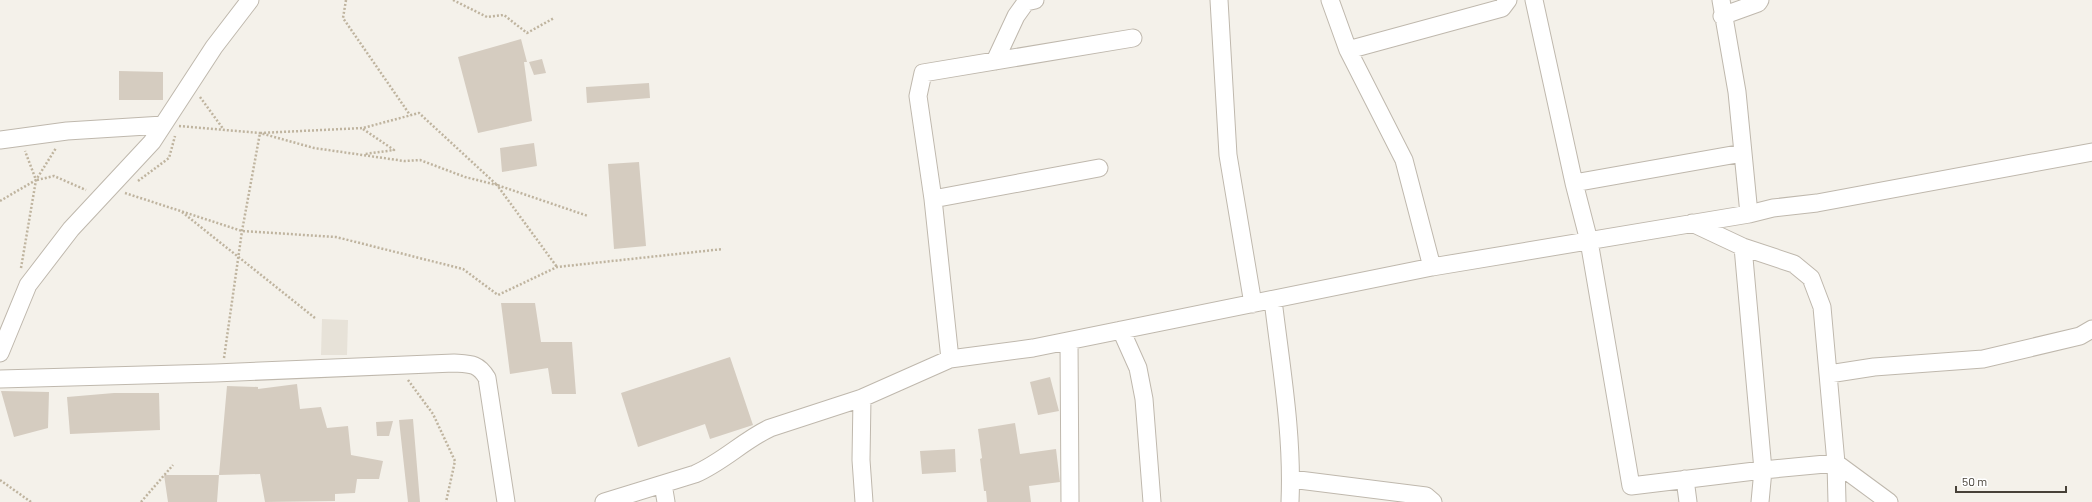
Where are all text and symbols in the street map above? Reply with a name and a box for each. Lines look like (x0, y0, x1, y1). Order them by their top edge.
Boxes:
scale bar (1956, 468, 2066, 494)
text: 50 m (1962, 474, 1987, 488)

